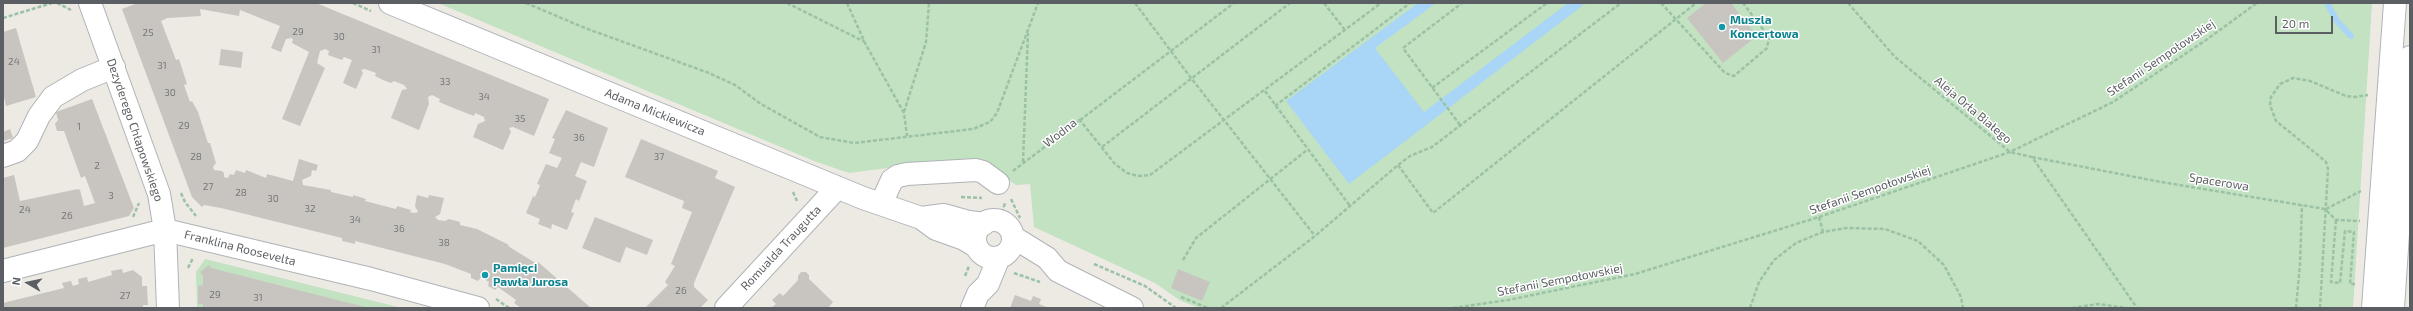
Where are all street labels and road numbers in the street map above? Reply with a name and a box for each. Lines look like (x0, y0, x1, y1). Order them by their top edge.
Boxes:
street label: Stefanii Sempołowskiej (2104, 16, 2218, 100)
street label: Dezyderego Chłapowskiego (104, 57, 166, 203)
street label: Aleja Orła Białego (1931, 73, 2015, 147)
street label: Adama Mickiewicza (603, 85, 707, 139)
street label: Wodna (1040, 116, 1080, 150)
street label: Stefanii Sempołowskiej (1808, 162, 1932, 218)
street label: Spacerowa (2188, 170, 2250, 194)
street label: Romualda Traugutta (738, 202, 824, 294)
street label: Franklina Roosevelta (183, 227, 297, 269)
street label: Stefanii Sempołowskiej (1496, 261, 1624, 299)

